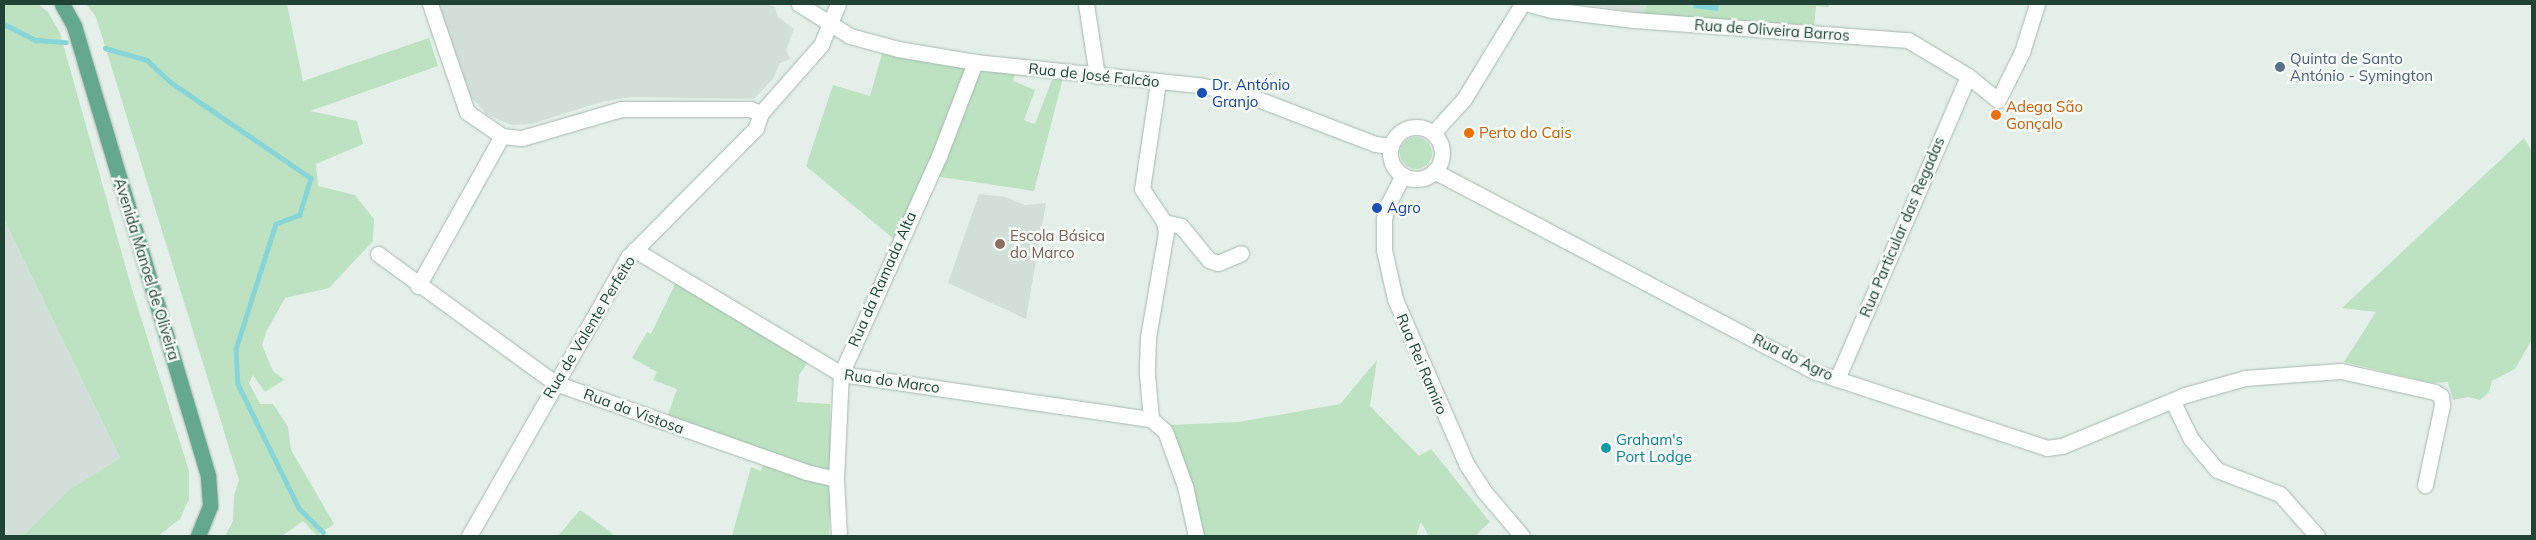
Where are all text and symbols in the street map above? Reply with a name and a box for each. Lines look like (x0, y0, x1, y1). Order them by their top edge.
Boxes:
street label: Rua de Oliveira Barros (1694, 16, 1850, 44)
place label: Quinta de Santo António - Symington (2290, 49, 2433, 84)
street label: Rua de José Falcão (1028, 59, 1160, 91)
marker: Quinta de Santo António - Symington (2274, 61, 2286, 73)
place label: Dr. António Granjo (1212, 75, 1290, 110)
marker: Dr. António Granjo (1196, 87, 1208, 99)
place label: Adega São Gonçalo (2006, 97, 2083, 132)
marker: Adega São Gonçalo (1990, 109, 2002, 121)
place label: Perto do Cais (1479, 124, 1572, 142)
marker: Perto do Cais (1463, 127, 1475, 139)
street label: Rua Particular das Regadas (1856, 134, 1948, 320)
street label: Avenida Manoel de Oliveira (111, 176, 183, 362)
place label: Agro (1387, 199, 1421, 217)
marker: Agro (1371, 202, 1383, 214)
street label: Rua da Ramada Alta (844, 209, 920, 349)
place label: Escola Básica do Marco (1010, 226, 1105, 261)
marker: Escola Básica do Marco (994, 238, 1006, 250)
street label: Rua de Valente Perfeito (539, 252, 639, 402)
street label: Rua Rei Ramiro (1393, 311, 1451, 417)
street label: Rua do Agro (1750, 330, 1836, 384)
street label: Rua do Marco (843, 365, 941, 397)
street label: Rua da Vistosa (581, 385, 687, 437)
place label: Graham's Port Lodge (1616, 430, 1692, 465)
marker: Graham's Port Lodge (1600, 442, 1612, 454)

